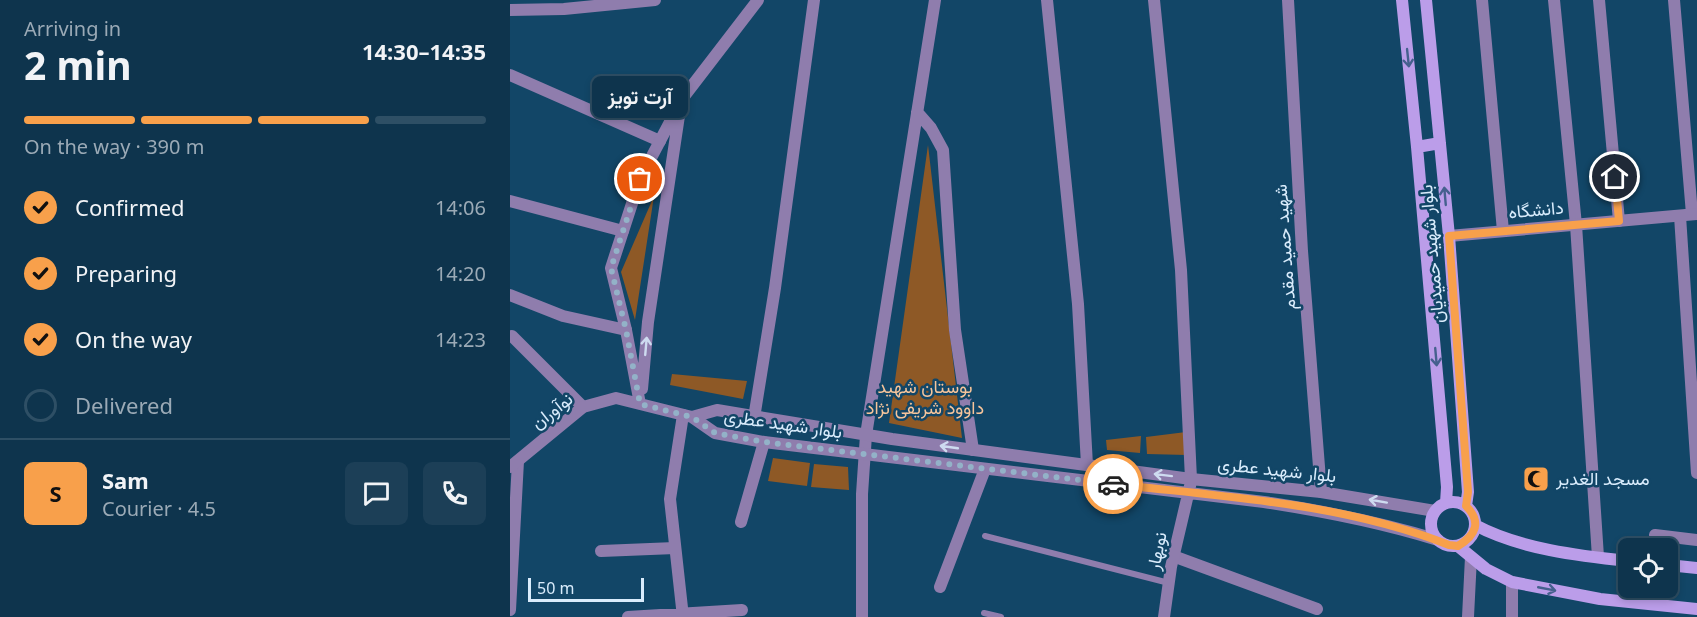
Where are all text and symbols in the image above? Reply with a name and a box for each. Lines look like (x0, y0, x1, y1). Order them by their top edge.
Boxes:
text: Arriving in (24, 15, 121, 42)
text: 14:30–14:35 (362, 36, 486, 66)
text: 2 min (24, 38, 131, 91)
one-way arrow (1403, 48, 1414, 68)
callout: آرت تویز (592, 77, 688, 119)
text: آرت تویز (608, 83, 672, 110)
text: On the way · 390 m (24, 133, 204, 160)
pin (1589, 151, 1640, 202)
pin (614, 153, 665, 204)
icon: home (1598, 160, 1631, 193)
icon: bag (623, 162, 656, 195)
street label: شهید حمید مقدم (1268, 183, 1301, 311)
street label: بلوار شهید حمیدیان (1413, 184, 1449, 324)
one-way arrow (1439, 187, 1450, 206)
icon: check (24, 191, 57, 224)
text: Confirmed (75, 192, 185, 222)
text: 14:06 (435, 194, 486, 221)
street label: دانشگاه (1507, 195, 1565, 223)
icon: check (24, 257, 57, 290)
text: Preparing (75, 258, 177, 288)
text: 14:20 (435, 260, 486, 287)
icon: check (24, 323, 57, 356)
text: On the way (75, 324, 192, 354)
text: 14:23 (435, 326, 486, 353)
one-way arrow (641, 336, 652, 356)
one-way arrow (1431, 346, 1442, 366)
park label: بوستان شهید داوود شریفی نژاد (866, 374, 984, 419)
street label: نوآوران (526, 386, 577, 434)
text: Delivered (75, 390, 173, 420)
street label: بلوار شهید عطری (722, 403, 844, 443)
one-way arrow (940, 441, 960, 452)
street label: بلوار شهید عطری (1217, 451, 1338, 487)
courier (1083, 454, 1143, 514)
button: chat (345, 462, 408, 525)
button: phone (423, 462, 486, 525)
mosque icon: مسجد الغدیر (1521, 464, 1551, 494)
text: Sam (102, 465, 149, 495)
place label: مسجد الغدیر (1555, 466, 1650, 490)
icon: car (1097, 468, 1130, 501)
one-way arrow (1154, 469, 1174, 480)
text: S (49, 478, 62, 508)
text: Courier · 4.5 (102, 495, 216, 522)
one-way arrow (1368, 495, 1388, 506)
street label: نوبهار (1140, 530, 1172, 573)
map controls (1618, 538, 1678, 598)
button: locate (1618, 538, 1678, 598)
scale bar (528, 575, 644, 602)
text: 50 m (537, 577, 574, 599)
one-way arrow (1537, 584, 1556, 595)

